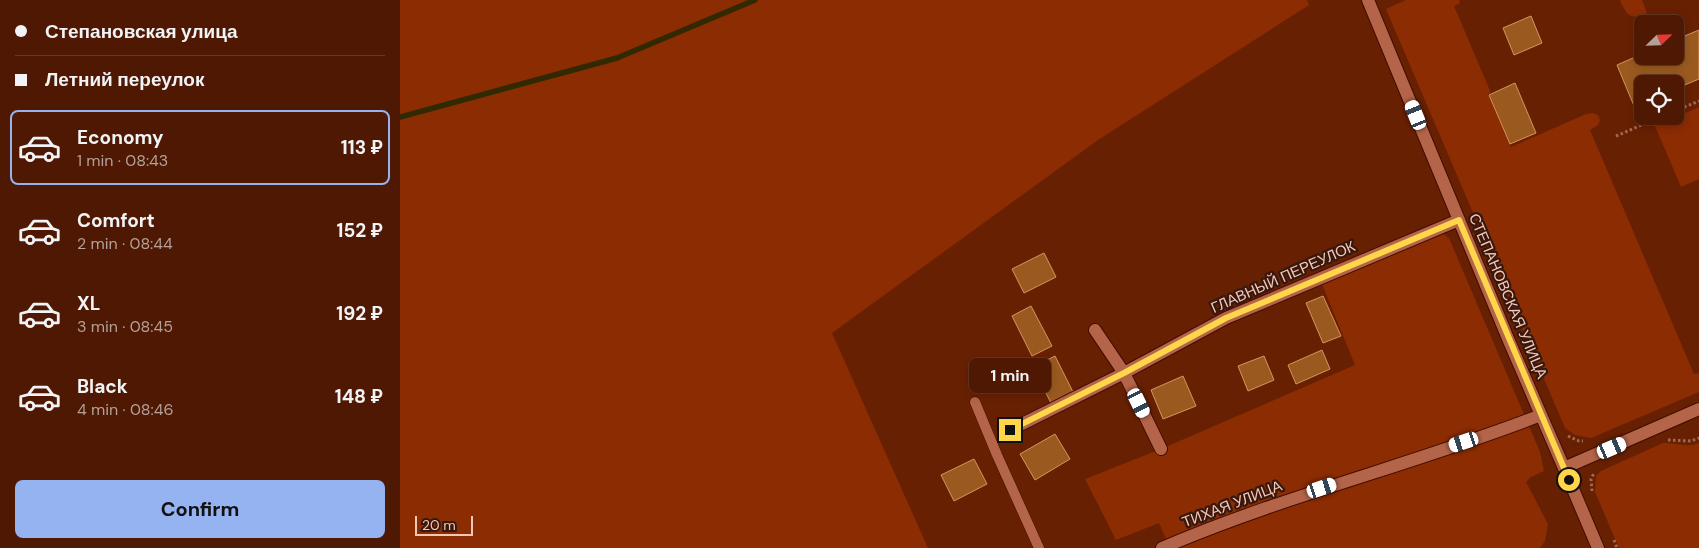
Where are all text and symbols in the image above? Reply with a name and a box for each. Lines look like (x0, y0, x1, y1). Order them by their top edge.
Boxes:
north arrow (1634, 15, 1684, 65)
map controls (1634, 15, 1684, 125)
text: Степановская улица (45, 19, 238, 44)
text: Летний переулок (45, 67, 204, 92)
button: locate (1634, 75, 1684, 125)
car (1403, 98, 1428, 132)
icon: car (17, 125, 62, 170)
text: Economy (77, 125, 164, 150)
text: 113 ₽ (341, 135, 383, 160)
text: 1 min · 08:43 (77, 150, 168, 171)
icon: car (17, 208, 62, 253)
text: Comfort (77, 208, 155, 233)
street label: СТЕПАНОВСКАЯ УЛИЦА (1464, 210, 1552, 382)
text: 152 ₽ (337, 218, 383, 243)
text: 2 min · 08:44 (77, 233, 173, 254)
street label: ГЛАВНЫЙ ПЕРЕУЛОК (1208, 236, 1359, 318)
icon: car (17, 291, 62, 336)
text: XL (77, 291, 100, 316)
text: 192 ₽ (336, 301, 383, 326)
text: 3 min · 08:45 (77, 316, 173, 337)
callout: 1 min (969, 358, 1051, 392)
text: 1 min (991, 365, 1029, 386)
icon: car (17, 374, 62, 419)
text: Black (77, 374, 128, 399)
text: 148 ₽ (335, 384, 383, 409)
car (1125, 386, 1152, 420)
text: 4 min · 08:46 (77, 399, 174, 420)
route end (999, 419, 1021, 441)
car (1447, 430, 1480, 454)
car (1595, 435, 1628, 461)
route start (1558, 469, 1580, 491)
street label: ТИХАЯ УЛИЦА (1179, 476, 1285, 532)
car (1305, 476, 1338, 500)
button: Confirm (15, 480, 385, 538)
scale bar (415, 513, 472, 536)
text: 20 m (422, 516, 456, 534)

